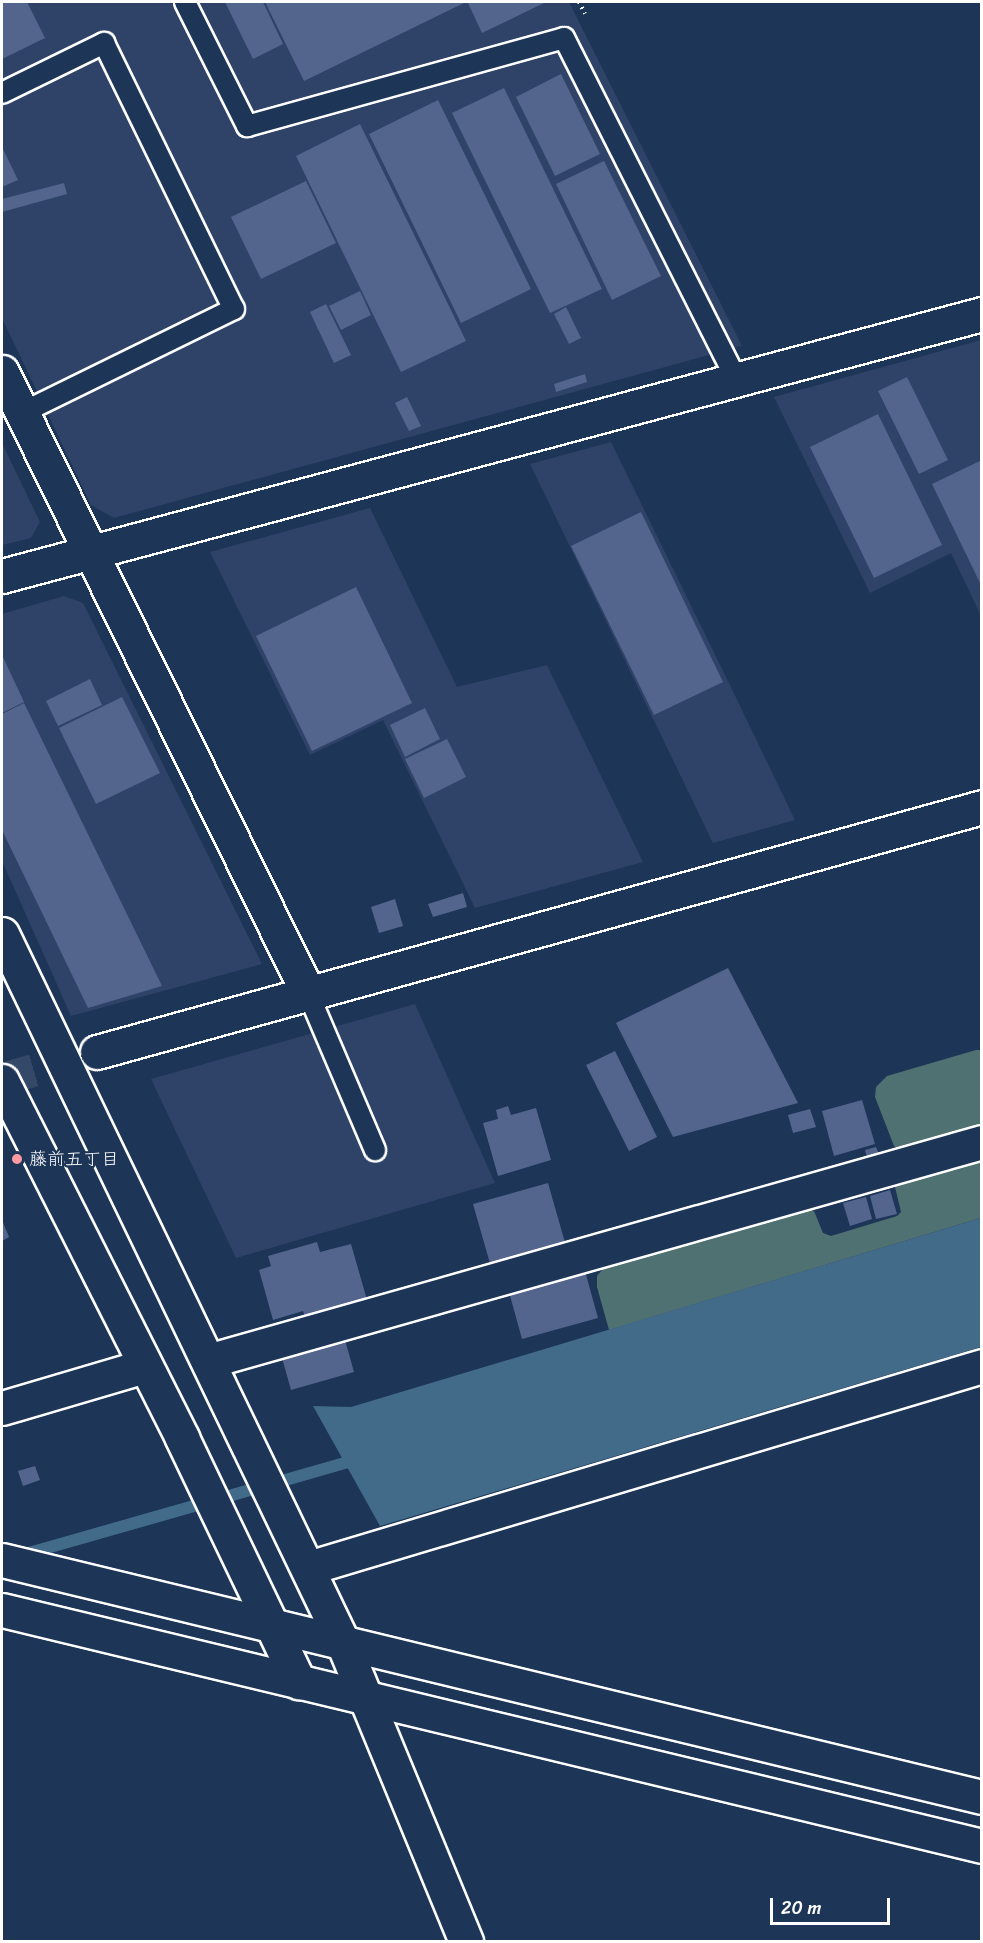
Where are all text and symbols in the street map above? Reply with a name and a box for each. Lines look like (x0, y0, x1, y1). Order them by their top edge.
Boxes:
place label: 藤前五丁目 (29, 1148, 119, 1170)
marker: 藤前五丁目 (10, 1152, 24, 1166)
scale bar (773, 1886, 893, 1924)
text: 20 m (781, 1892, 821, 1924)

